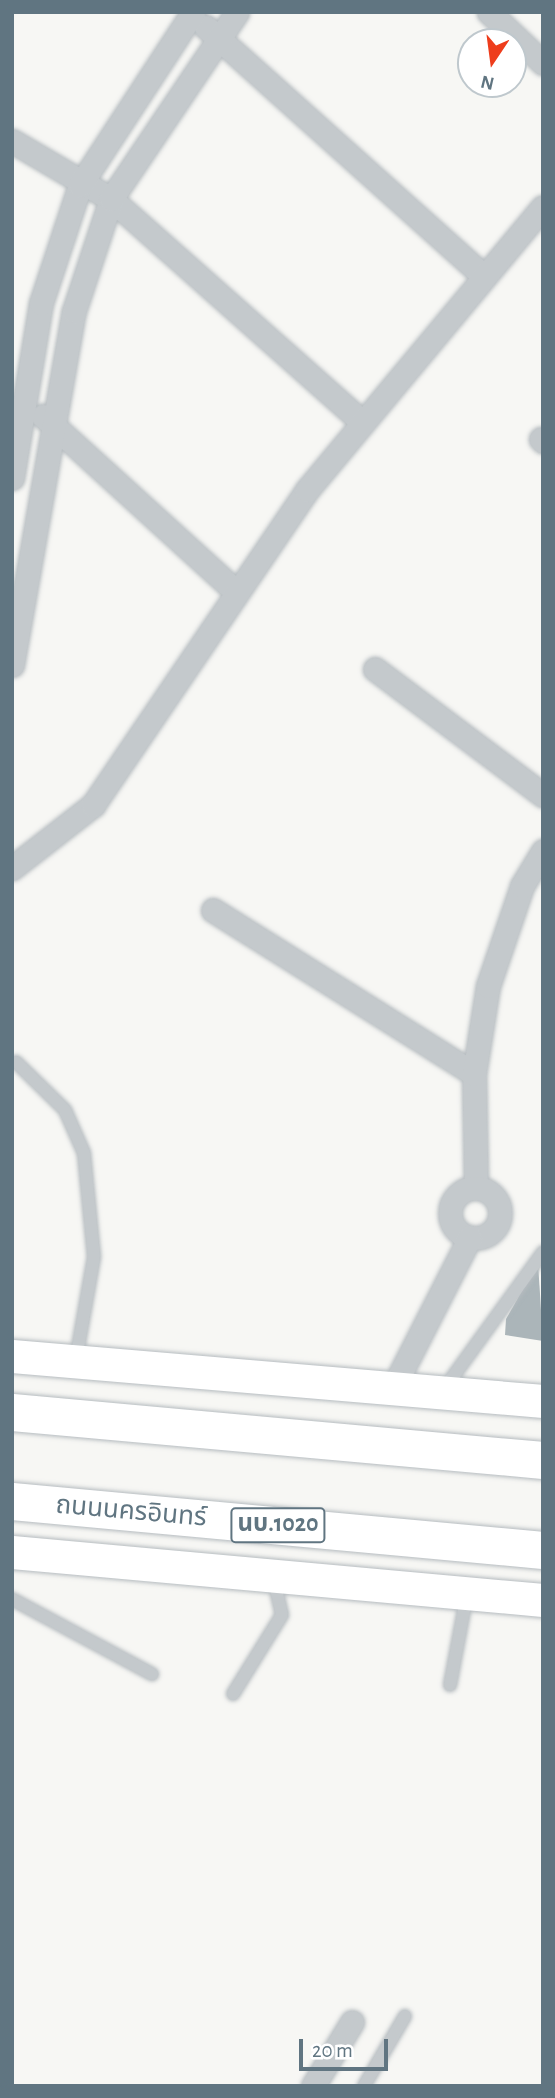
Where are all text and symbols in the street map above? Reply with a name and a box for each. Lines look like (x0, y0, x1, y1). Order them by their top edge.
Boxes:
north arrow (457, 28, 527, 98)
text: N (479, 71, 496, 93)
street label: ถนนนครอินทร์ (54, 1490, 208, 1534)
road number: นบ.1020 (229, 1504, 327, 1546)
scale bar (303, 2024, 392, 2068)
text: 20 m (312, 2040, 353, 2061)

